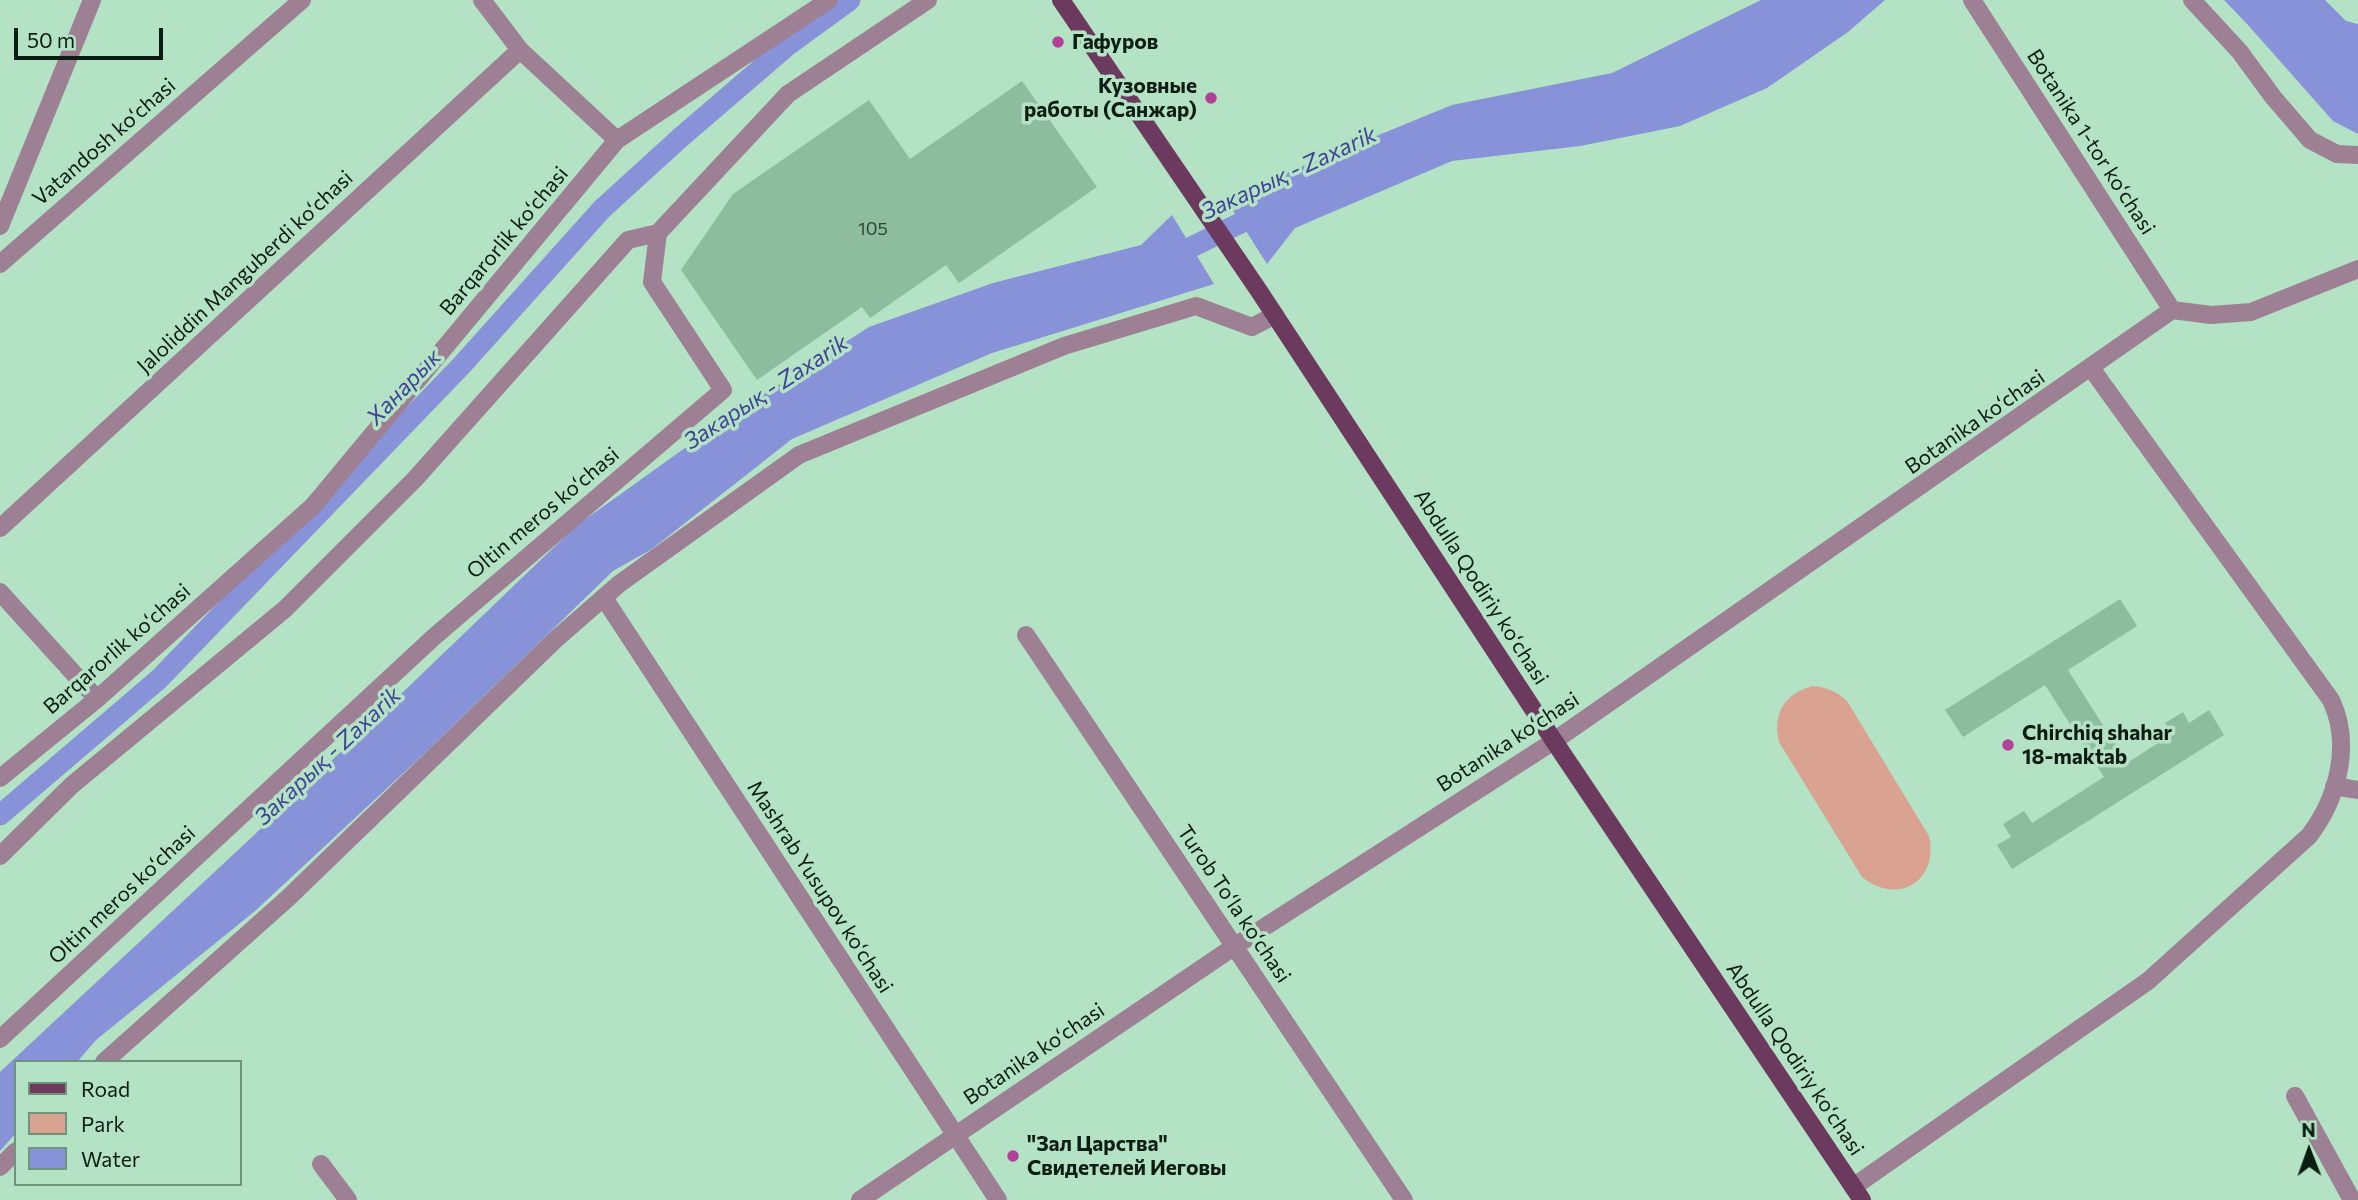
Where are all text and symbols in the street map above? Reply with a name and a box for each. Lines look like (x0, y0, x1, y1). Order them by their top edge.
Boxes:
scale bar (18, 14, 166, 58)
text: 50 m (27, 27, 75, 52)
place label: Гафуров (1072, 29, 1158, 55)
marker: Гафуров (1050, 34, 1066, 50)
street label: Botanika 1-tor ko‘chasi (2022, 45, 2160, 239)
street label: Vatandosh ko‘chasi (27, 73, 181, 211)
place label: Кузовные работы (Санжар) (1024, 73, 1197, 123)
marker: Кузовные работы (Санжар) (1203, 90, 1219, 106)
water label: Закарық - Zaxarik (1197, 120, 1381, 226)
street label: Barqarorlik ko‘chasi (434, 162, 574, 320)
street label: Jaloliddin Manguberdi ko‘chasi (132, 165, 358, 379)
house number: 105 (858, 218, 888, 240)
water label: Закарық - Zaxarik (679, 329, 853, 455)
water label: Ханарык (361, 343, 447, 431)
street label: Botanika ko‘chasi (1900, 364, 2050, 480)
street label: Oltin meros ko‘chasi (462, 442, 624, 584)
street label: Abdulla Qodiriy ko‘chasi (1408, 485, 1554, 689)
street label: Barqarorlik ko‘chasi (38, 578, 196, 720)
water label: Закарық - Zaxarik (249, 681, 407, 831)
street label: Botanika ko‘chasi (1432, 687, 1584, 797)
place label: Chirchiq shahar 18-maktab (2022, 720, 2172, 770)
marker: Chirchiq shahar 18-maktab (2000, 737, 2016, 753)
street label: Mashrab Yusupov ko‘chasi (742, 776, 898, 998)
street label: Turob To‘la ko‘chasi (1172, 820, 1296, 988)
street label: Oltin meros ko‘chasi (43, 821, 201, 969)
street label: Abdulla Qodiriy ko‘chasi (1721, 958, 1869, 1160)
street label: Botanika ko‘chasi (959, 998, 1109, 1110)
legend (14, 1060, 242, 1186)
text: Road (81, 1076, 130, 1101)
text: Park (81, 1111, 125, 1136)
north arrow (2274, 1116, 2344, 1186)
text: N (2301, 1118, 2316, 1141)
place label: "Зал Царства" Свидетелей Иеговы (1027, 1131, 1226, 1181)
text: Water (81, 1146, 140, 1171)
marker: "Зал Царства" Свидетелей Иеговы (1005, 1148, 1021, 1164)

